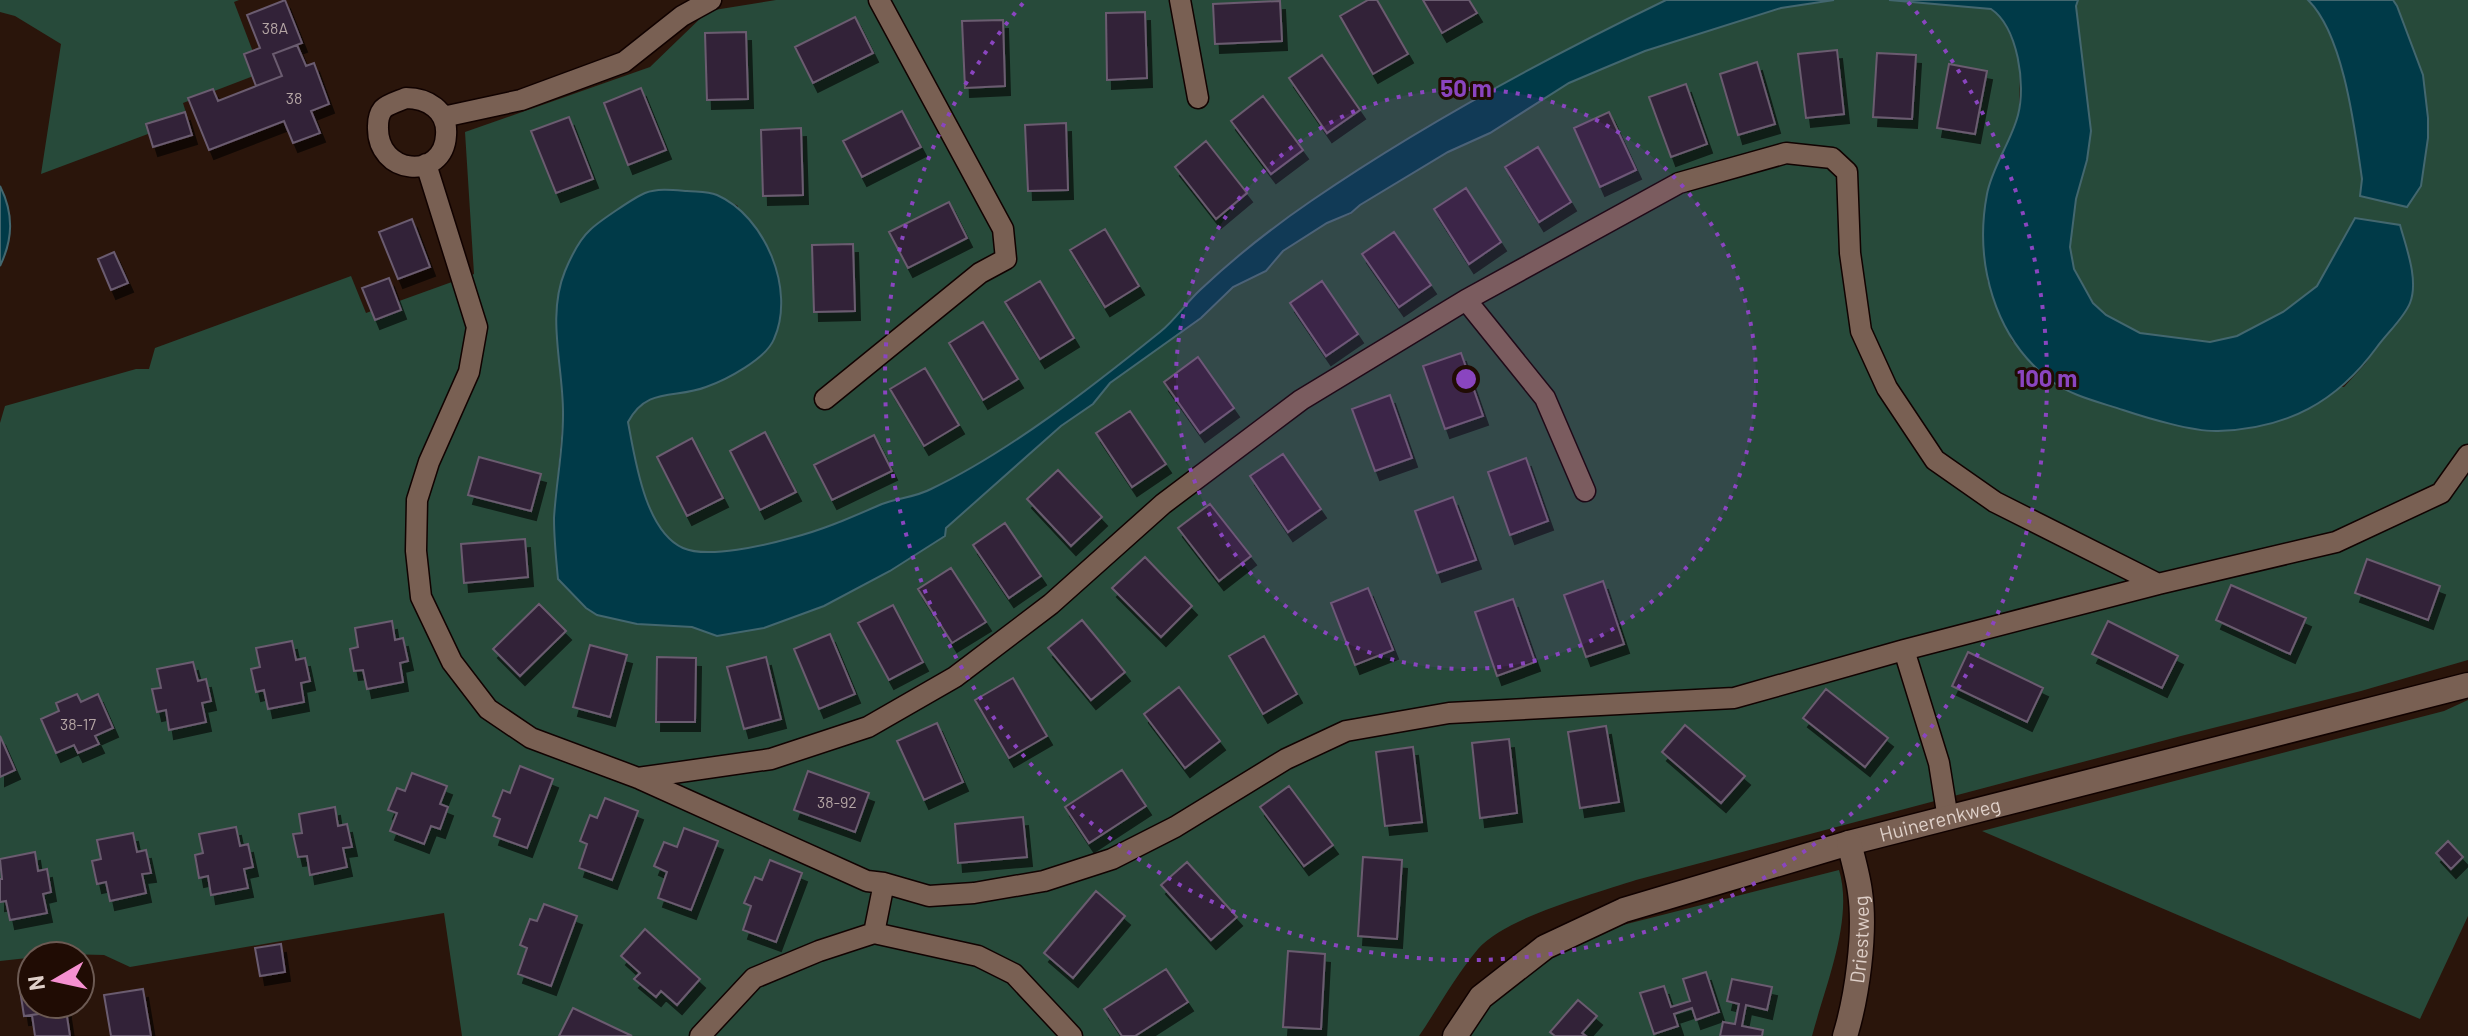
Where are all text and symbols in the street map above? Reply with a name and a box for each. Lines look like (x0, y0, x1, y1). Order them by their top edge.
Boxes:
house number: 38A (262, 18, 288, 37)
text: 50 m (1440, 73, 1492, 102)
house number: 38 (286, 88, 302, 107)
text: 100 m (2017, 363, 2077, 392)
centre of rings (1452, 365, 1480, 393)
house number: 38-17 (60, 714, 96, 733)
house number: 38-92 (817, 792, 857, 811)
street label: Huinerenkweg (1877, 792, 2003, 846)
street label: Driestweg (1844, 895, 1873, 985)
north arrow (16, 940, 96, 1020)
text: N (21, 974, 49, 993)

